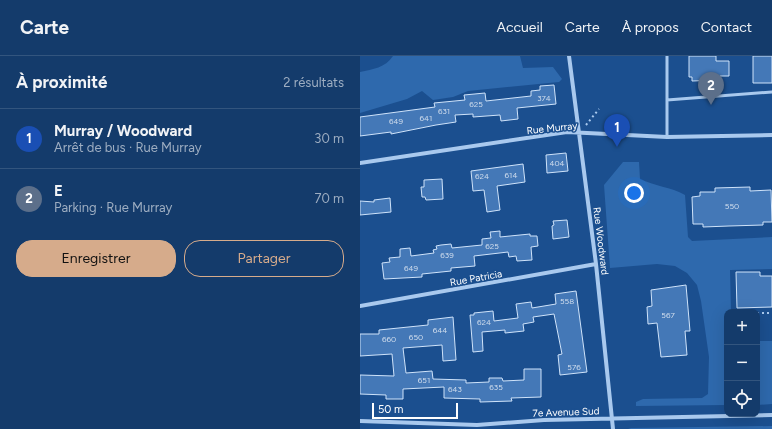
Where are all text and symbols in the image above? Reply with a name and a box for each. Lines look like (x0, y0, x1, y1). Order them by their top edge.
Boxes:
text: Carte (20, 16, 69, 39)
text: Accueil (497, 19, 543, 36)
text: Carte (565, 19, 600, 36)
text: À propos (622, 19, 679, 36)
text: Contact (701, 19, 752, 36)
text: À proximité (16, 72, 107, 92)
pin: 2 (698, 72, 724, 105)
text: 2 résultats (283, 75, 344, 90)
house number: 374 (537, 93, 551, 103)
house number: 625 (469, 99, 483, 109)
house number: 631 (438, 106, 450, 116)
house number: 641 (420, 113, 432, 123)
pin: 1 (604, 114, 630, 147)
house number: 649 (389, 116, 403, 126)
street label: Rue Murray (526, 119, 579, 137)
text: Murray / Woodward (54, 122, 192, 140)
text: 1 (26, 131, 32, 146)
text: 30 m (314, 131, 344, 146)
text: Arrêt de bus · Rue Murray (54, 140, 202, 155)
house number: 404 (549, 158, 565, 168)
house number: 614 (505, 170, 517, 180)
house number: 624 (475, 171, 489, 181)
text: E (54, 182, 63, 200)
your location (624, 183, 644, 203)
text: 2 (25, 191, 33, 206)
text: 70 m (314, 191, 344, 206)
text: Parking · Rue Murray (54, 200, 172, 215)
house number: 550 (725, 201, 739, 211)
street label: Rue Woodward (590, 206, 612, 276)
button: Enregistrer (16, 240, 176, 277)
button: Partager (184, 240, 344, 277)
house number: 625 (485, 241, 499, 251)
house number: 639 (440, 250, 454, 260)
house number: 649 (404, 263, 418, 273)
street label: Rue Patricia (449, 267, 503, 289)
house number: 558 (560, 296, 574, 306)
map controls (724, 309, 760, 417)
button: + (724, 309, 760, 345)
house number: 567 (661, 310, 675, 320)
house number: 624 (477, 317, 491, 327)
house number: 644 (433, 325, 447, 335)
house number: 650 (409, 332, 423, 342)
house number: 660 (382, 334, 396, 344)
button: − (724, 345, 760, 381)
house number: 576 (567, 362, 581, 372)
house number: 651 (418, 375, 430, 385)
button: locate (724, 381, 760, 417)
house number: 635 (489, 382, 503, 392)
house number: 643 (448, 384, 462, 394)
scale bar (372, 401, 458, 420)
text: 50 m (378, 403, 403, 416)
street label: 7e Avenue Sud (532, 404, 600, 420)

